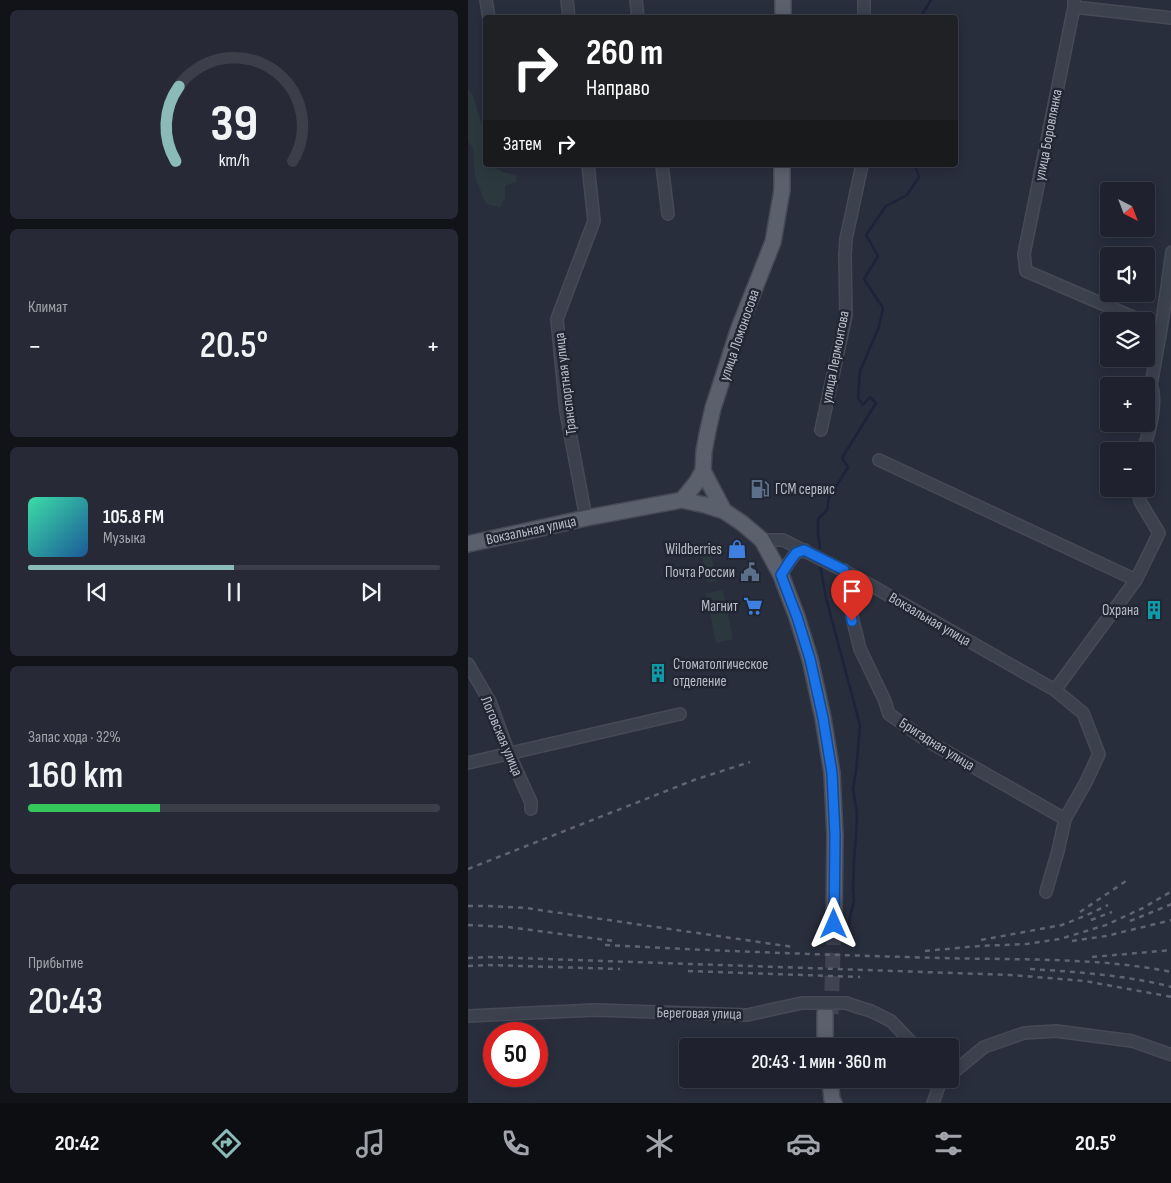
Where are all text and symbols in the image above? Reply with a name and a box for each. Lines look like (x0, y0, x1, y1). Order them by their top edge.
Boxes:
text: 260 m (586, 32, 663, 75)
icon: right (503, 35, 568, 100)
text: Направо (586, 75, 650, 102)
street label: улица Боровлянка (1030, 88, 1067, 182)
text: 39 (210, 93, 258, 156)
icon: right (552, 130, 580, 158)
text: Затем (503, 133, 542, 156)
text: km/h (219, 150, 249, 171)
north arrow (1100, 182, 1156, 238)
map controls (1100, 182, 1155, 497)
button: sound (1100, 247, 1155, 302)
street label: улица Ломоносова (715, 287, 764, 383)
text: Климат (28, 298, 68, 317)
street label: улица Лермонтова (817, 309, 854, 405)
button: layers (1100, 312, 1155, 367)
text: 20.5° (200, 323, 268, 368)
text: − (28, 330, 42, 363)
text: + (426, 330, 440, 363)
street label: Транспортная улица (550, 331, 581, 436)
button: + (1100, 377, 1155, 432)
button: − (1100, 442, 1155, 497)
fuel station icon: ГСМ сервис (749, 478, 771, 500)
place label: ГСМ сервис (775, 480, 835, 499)
text: 105.8 FM (103, 506, 164, 529)
street label: Вокзальная улица (484, 512, 578, 549)
text: Музыка (103, 529, 146, 548)
shop icon: Wildberries (726, 538, 748, 560)
place label: Wildberries (665, 540, 722, 559)
public building icon: Почта России (739, 561, 761, 583)
place label: Почта России (665, 563, 735, 582)
pin (831, 570, 873, 621)
icon: arrive (838, 577, 866, 605)
icon: previous (83, 578, 111, 606)
icon: pause (220, 578, 248, 606)
icon: next (357, 578, 385, 606)
street label: Вокзальная улица (885, 588, 974, 651)
supermarket icon: Магнит (742, 595, 764, 617)
place label: Магнит (701, 597, 738, 616)
building icon: Охрана (1143, 599, 1165, 621)
place label: Охрана (1102, 601, 1139, 620)
place label: Стоматолгическое отделение (673, 655, 768, 691)
building icon: Стоматолгическое отделение (647, 662, 669, 684)
street label: Логовская улица (476, 693, 527, 779)
street label: Бригадная улица (895, 714, 978, 775)
text: Запас хода · 32% (28, 728, 121, 747)
text: 160 km (28, 753, 123, 798)
position arrow (807, 897, 859, 949)
text: Прибытие (28, 954, 83, 973)
text: 20:43 (28, 979, 103, 1024)
street label: Береговая улица (656, 1003, 742, 1024)
speed limit sign: 50 (483, 1022, 548, 1087)
text: 20:43 · 1 мин · 360 m (752, 1051, 886, 1074)
icon: directions (209, 1126, 244, 1161)
icon: music (353, 1126, 388, 1161)
icon: phone (498, 1126, 533, 1161)
icon: climate (642, 1126, 677, 1161)
icon: car (786, 1126, 821, 1161)
icon: filters (931, 1126, 966, 1161)
text: 20:42 (55, 1130, 99, 1157)
text: 20.5° (1075, 1130, 1116, 1157)

